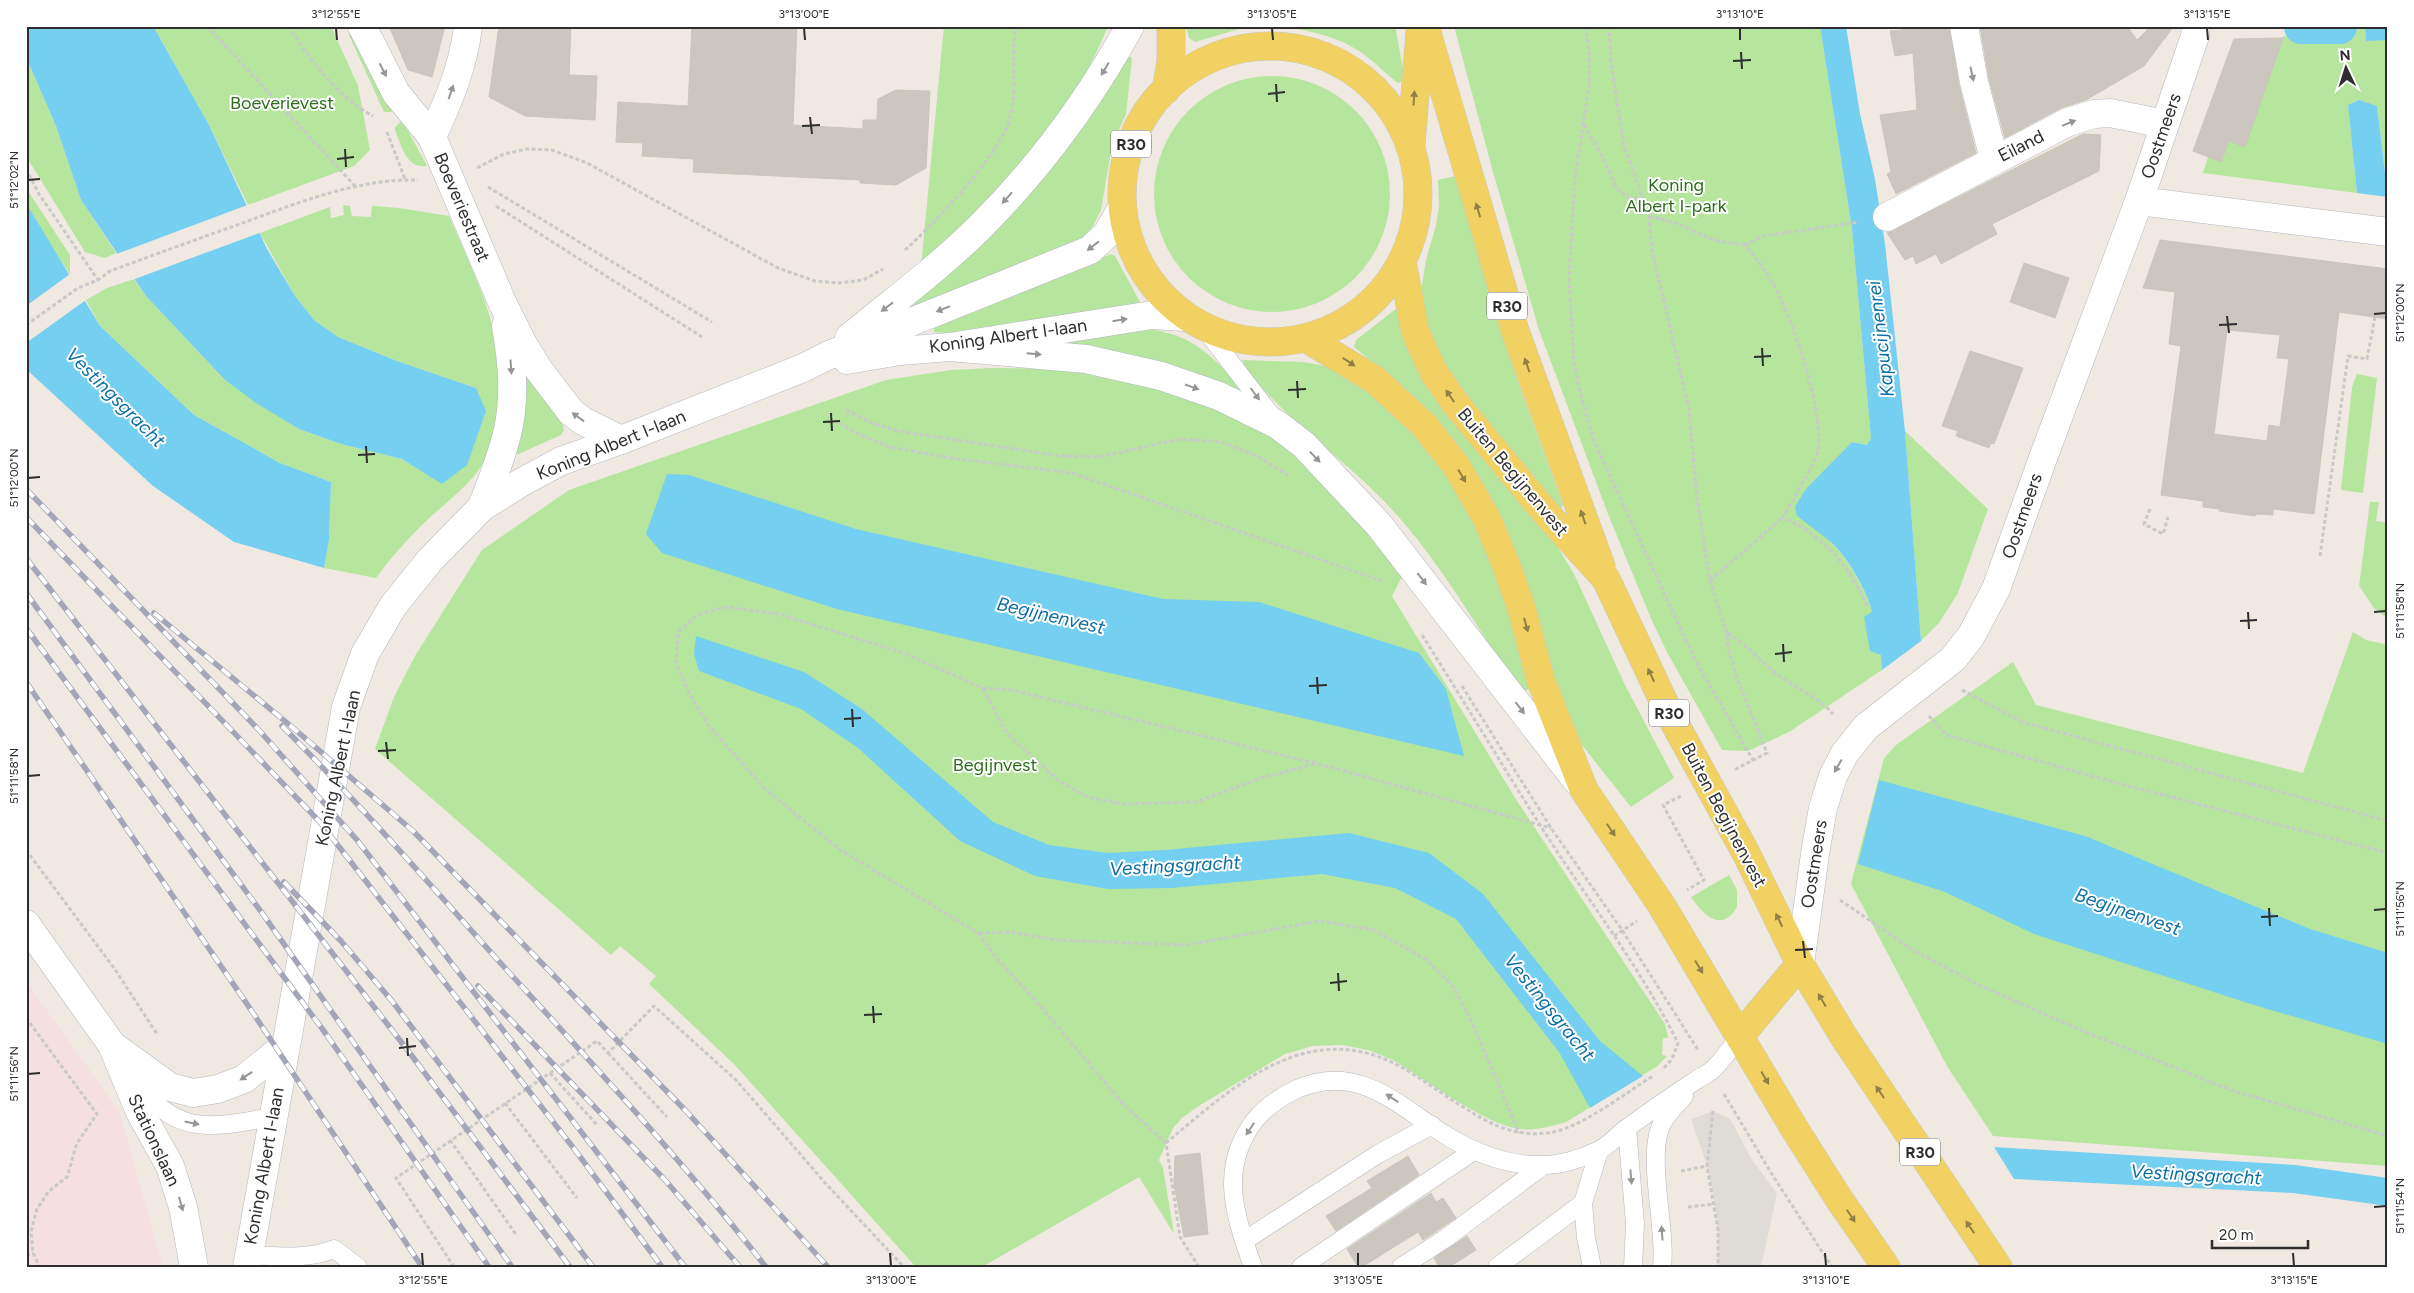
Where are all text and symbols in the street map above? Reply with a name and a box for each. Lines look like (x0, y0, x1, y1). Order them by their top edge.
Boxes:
text: 3°12'55"E (311, 7, 361, 21)
text: 3°13'00"E (778, 7, 830, 21)
text: 3°13'05"E (1247, 7, 1297, 21)
text: 3°13'10"E (1716, 7, 1764, 21)
text: 3°13'15"E (2183, 7, 2231, 21)
north arrow (2322, 42, 2372, 92)
text: N (2339, 47, 2351, 64)
one-way arrow (1101, 62, 1110, 75)
one-way arrow (379, 63, 387, 78)
one-way arrow (1968, 67, 1976, 82)
one-way arrow (448, 85, 455, 100)
one-way arrow (1410, 90, 1418, 106)
street label: Oostmeers (2136, 90, 2186, 182)
park label: Boeverievest (230, 92, 334, 114)
one-way arrow (2062, 118, 2076, 126)
street label: Eiland (1994, 125, 2048, 167)
road number: R30 (1111, 130, 1151, 158)
street label: Boeveriestraat (429, 149, 495, 265)
text: 51°12'02"N (7, 151, 21, 209)
park label: Koning Albert I-park (1626, 174, 1727, 217)
one-way arrow (1001, 191, 1013, 203)
one-way arrow (1474, 202, 1482, 217)
one-way arrow (1086, 241, 1100, 251)
water label: Kapucijnenrei (1862, 279, 1899, 398)
text: 51°12'00"N (2393, 284, 2407, 342)
road number: R30 (1487, 292, 1527, 320)
one-way arrow (881, 301, 894, 312)
one-way arrow (936, 305, 951, 313)
street label: Koning Albert I-laan (928, 314, 1088, 358)
one-way arrow (1112, 316, 1128, 324)
water label: Vestingsgracht (61, 343, 171, 452)
one-way arrow (1026, 350, 1042, 358)
one-way arrow (1342, 357, 1355, 367)
one-way arrow (1523, 357, 1530, 372)
one-way arrow (508, 360, 516, 376)
one-way arrow (1185, 384, 1200, 391)
one-way arrow (1250, 387, 1260, 401)
one-way arrow (1445, 389, 1455, 403)
street label: Buiten Begijnenvest (1453, 403, 1573, 541)
street label: Koning Albert I-laan (533, 405, 689, 485)
one-way arrow (571, 412, 585, 422)
text: 51°12'00"N (7, 449, 21, 507)
one-way arrow (1309, 450, 1321, 462)
one-way arrow (1458, 470, 1467, 483)
street label: Oostmeers (1997, 470, 2047, 562)
one-way arrow (1579, 509, 1587, 524)
one-way arrow (1417, 572, 1427, 586)
text: 51°11'58"N (2393, 583, 2407, 639)
water label: Begijnenvest (995, 592, 1108, 639)
one-way arrow (1522, 618, 1530, 633)
one-way arrow (1647, 668, 1655, 683)
street label: Koning Albert I-laan (311, 688, 365, 848)
road number: R30 (1649, 700, 1689, 726)
one-way arrow (1515, 701, 1526, 714)
street label: Buiten Begijnenvest (1677, 739, 1772, 891)
text: 51°11'58"N (7, 748, 21, 804)
park label: Begijnvest (953, 754, 1037, 776)
one-way arrow (1834, 759, 1842, 774)
street label: Oostmeers (1796, 818, 1832, 910)
one-way arrow (1606, 823, 1616, 837)
water label: Vestingsgracht (1109, 851, 1242, 880)
text: 51°11'56"N (2393, 881, 2407, 937)
water label: Begijnenvest (2072, 883, 2184, 940)
one-way arrow (1775, 913, 1783, 927)
water label: Vestingsgracht (1499, 949, 1600, 1066)
one-way arrow (1694, 960, 1703, 973)
one-way arrow (1818, 994, 1827, 1007)
text: 51°11'56"N (7, 1046, 21, 1102)
one-way arrow (240, 1072, 253, 1081)
one-way arrow (1760, 1072, 1769, 1085)
one-way arrow (1875, 1085, 1885, 1098)
street label: Koning Albert I-laan (239, 1086, 289, 1246)
street label: Stationslaan (123, 1090, 185, 1190)
one-way arrow (1385, 1094, 1398, 1103)
one-way arrow (185, 1120, 201, 1128)
one-way arrow (1245, 1122, 1254, 1135)
road number: R30 (1900, 1138, 1940, 1166)
water label: Vestingsgracht (2130, 1160, 2263, 1189)
one-way arrow (1627, 1169, 1635, 1185)
text: 51°11'54"N (2393, 1178, 2407, 1234)
one-way arrow (178, 1196, 186, 1211)
one-way arrow (1846, 1210, 1855, 1223)
scale bar (2212, 1218, 2308, 1250)
one-way arrow (1965, 1220, 1975, 1234)
one-way arrow (1658, 1224, 1666, 1240)
text: 20 m (2219, 1226, 2253, 1244)
text: 3°12'55"E (398, 1273, 448, 1287)
text: 3°13'00"E (865, 1273, 917, 1287)
text: 3°13'05"E (1333, 1273, 1383, 1287)
text: 3°13'10"E (1802, 1273, 1850, 1287)
text: 3°13'15"E (2270, 1273, 2318, 1287)

